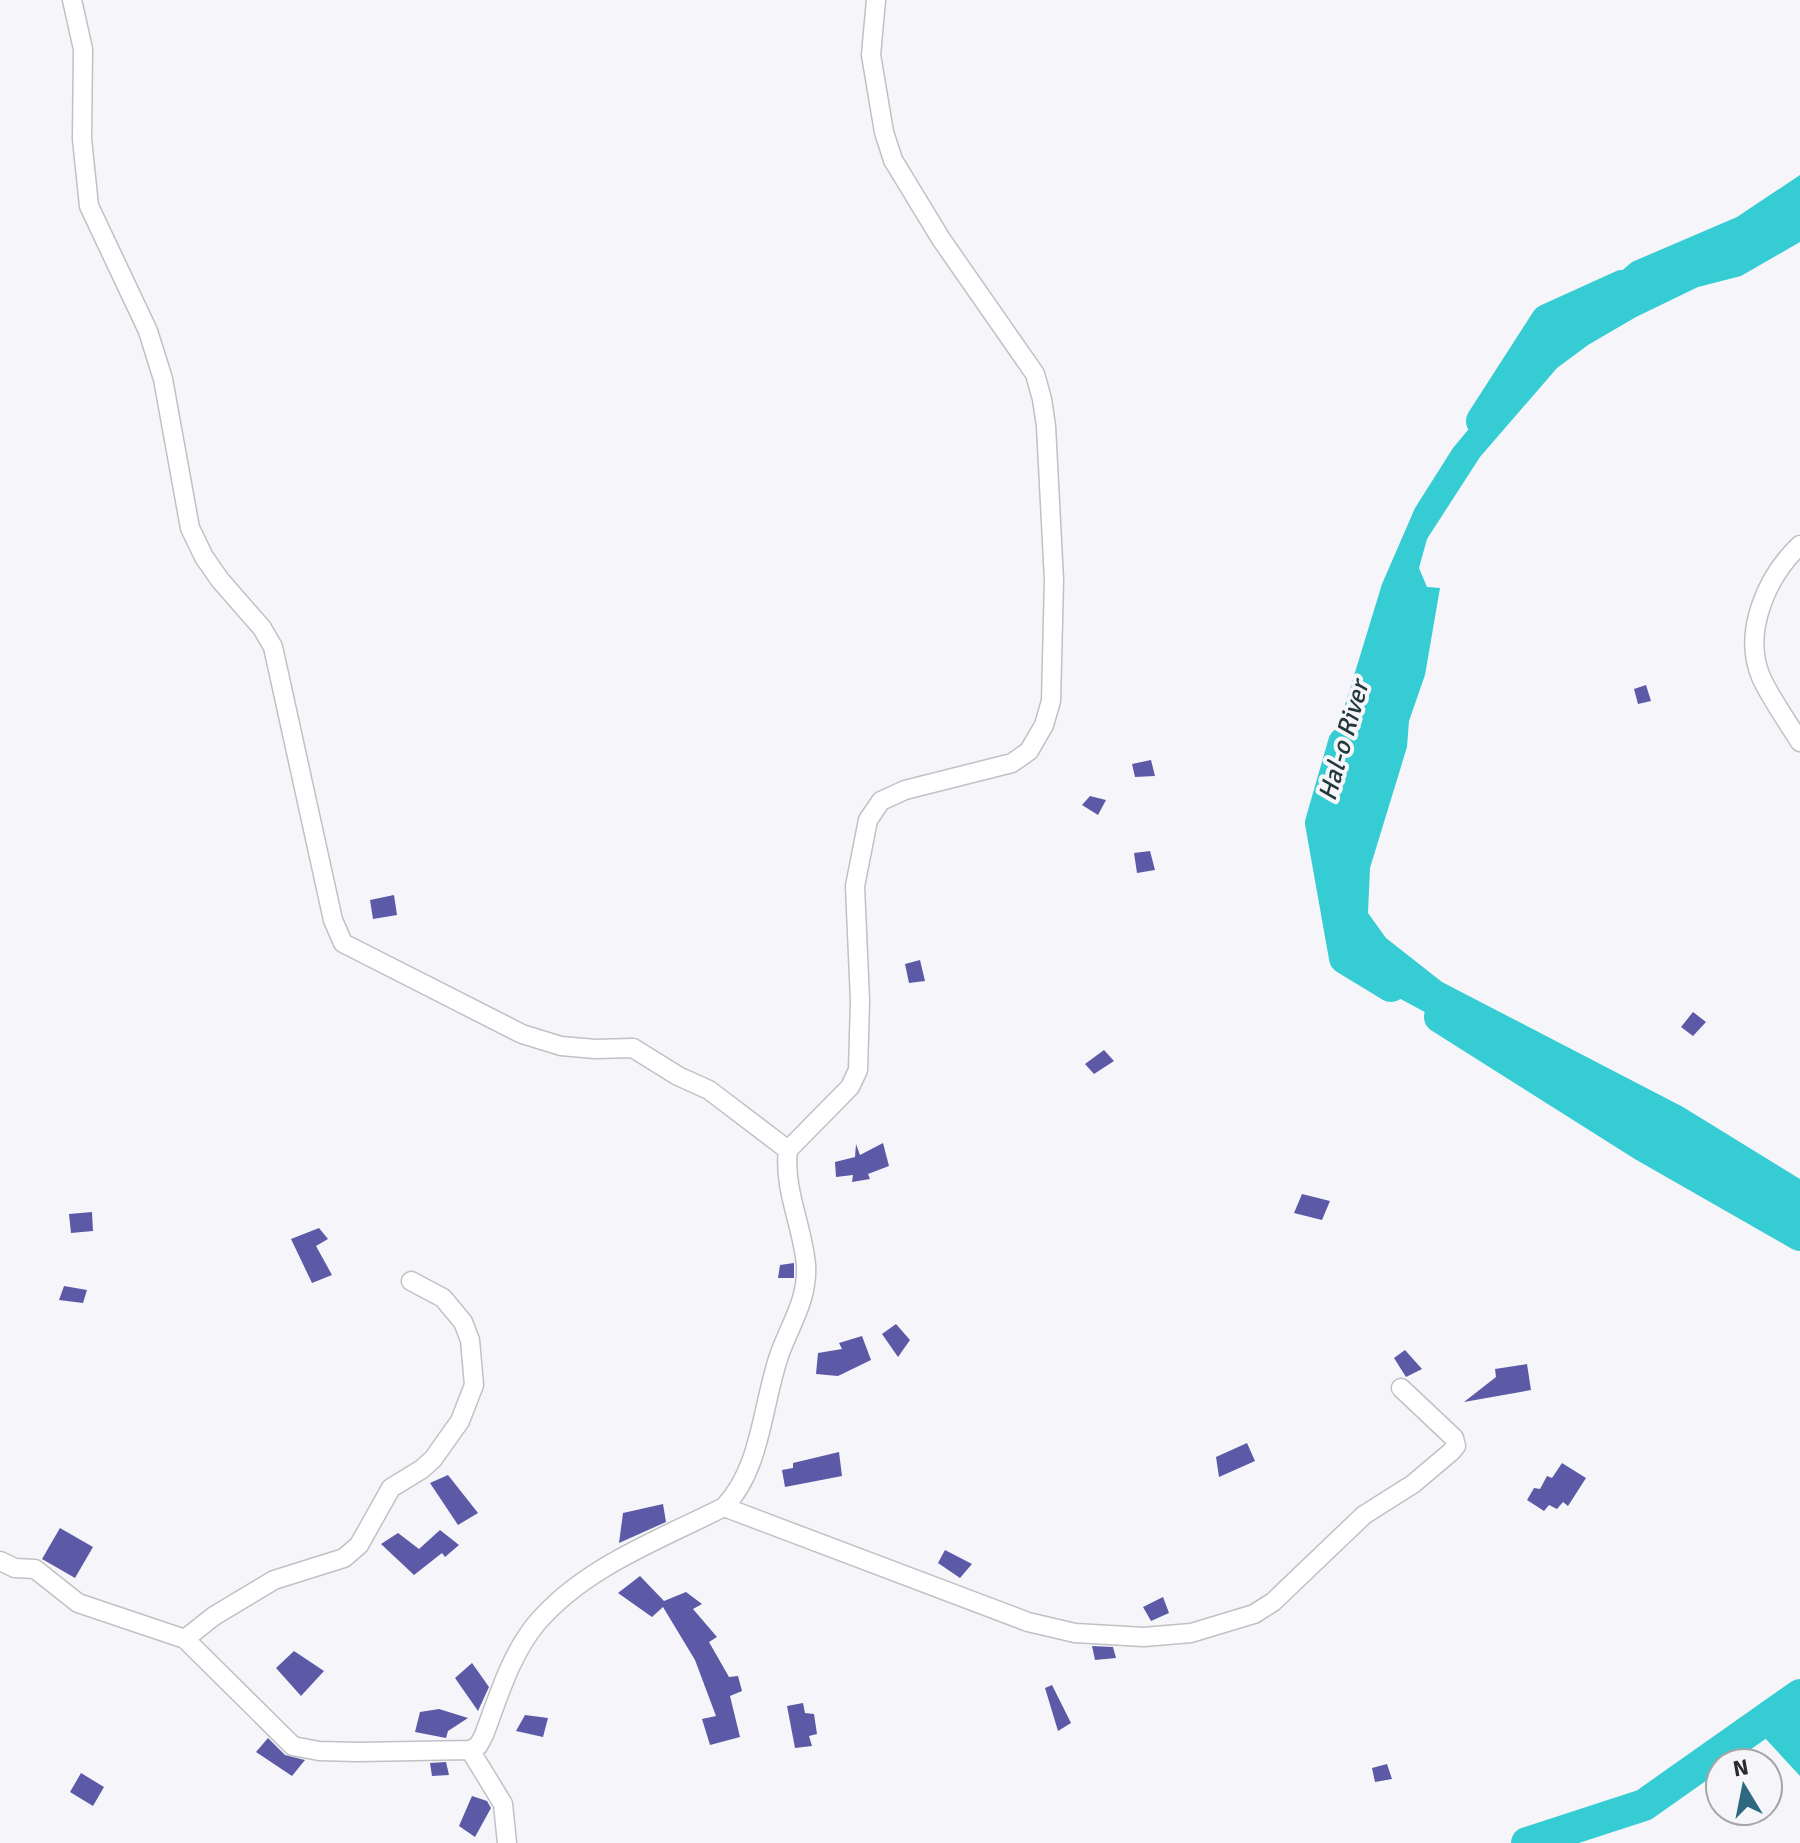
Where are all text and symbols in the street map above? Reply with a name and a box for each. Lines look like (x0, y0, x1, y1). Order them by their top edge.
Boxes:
water label: Hal-o River (1312, 674, 1377, 804)
north arrow (1704, 1747, 1784, 1827)
text: N (1731, 1753, 1750, 1782)

